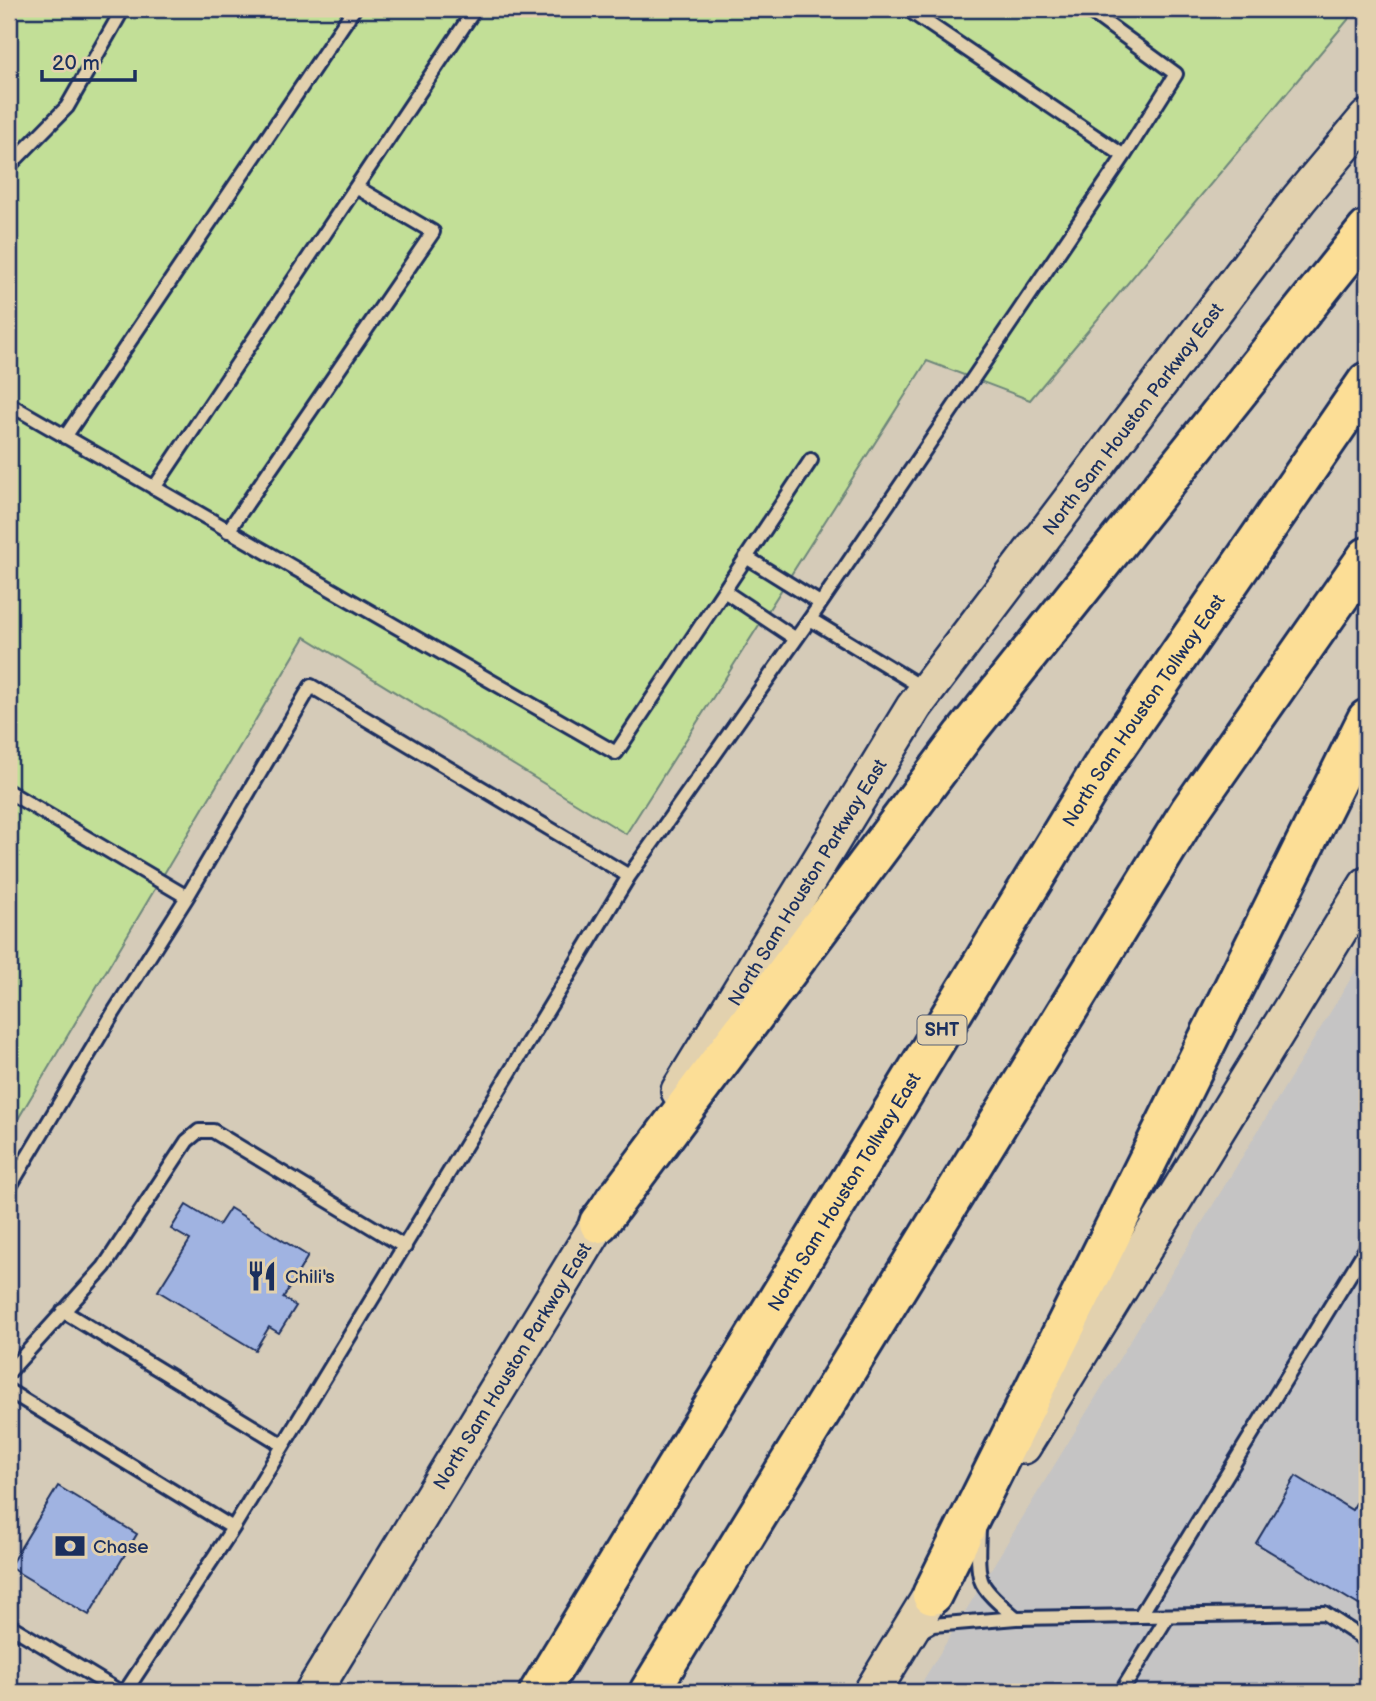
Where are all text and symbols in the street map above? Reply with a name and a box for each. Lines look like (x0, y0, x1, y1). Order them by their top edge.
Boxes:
scale bar (42, 38, 135, 82)
text: 20 m (52, 51, 100, 76)
street label: North Sam Houston Parkway East (1038, 299, 1229, 540)
street label: North Sam Houston Tollway East (1058, 590, 1231, 831)
street label: North Sam Houston Parkway East (724, 755, 893, 1011)
road number: SHT (918, 1015, 967, 1044)
street label: North Sam Houston Tollway East (764, 1068, 926, 1316)
street label: North Sam Houston Parkway East (429, 1239, 597, 1494)
restaurant icon: Chili's (245, 1259, 279, 1293)
place label: Chili's (285, 1266, 335, 1289)
bank icon: Chase (53, 1529, 87, 1563)
place label: Chase (93, 1536, 148, 1559)

